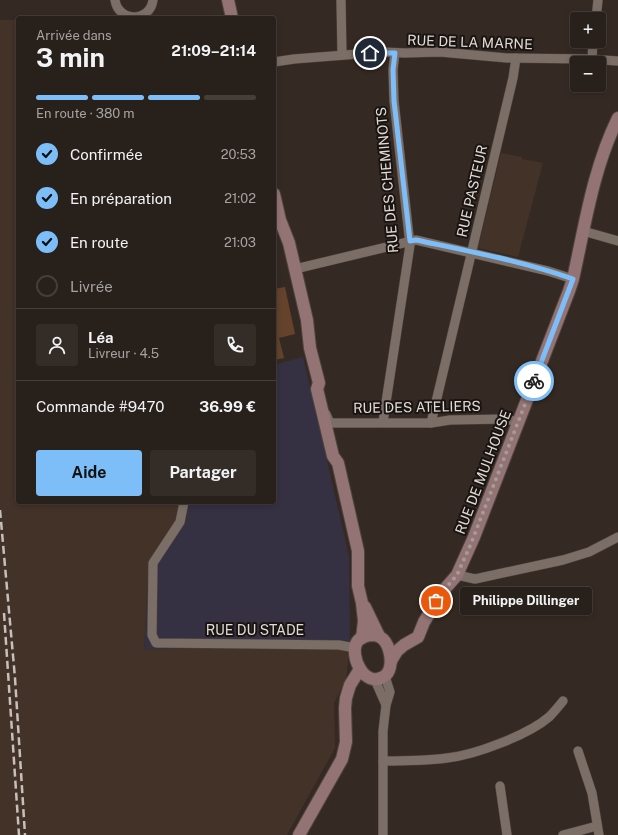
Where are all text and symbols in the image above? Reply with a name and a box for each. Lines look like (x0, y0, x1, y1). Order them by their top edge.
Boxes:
map controls (570, 12, 606, 92)
button: + (570, 12, 606, 48)
text: Arrivée dans (36, 28, 112, 43)
street label: RUE DE LA MARNE (407, 32, 533, 52)
pin (353, 36, 387, 70)
text: 3 min (36, 42, 105, 73)
text: 21:09–21:14 (171, 42, 256, 59)
icon: home (359, 42, 381, 64)
button: − (570, 56, 606, 92)
text: En route · 380 m (36, 106, 135, 121)
street label: RUE DES CHEMINOTS (373, 106, 401, 254)
icon: check (36, 143, 58, 165)
street label: RUE PASTEUR (454, 143, 490, 239)
text: Confirmée (70, 146, 143, 163)
text: 20:53 (221, 147, 256, 162)
icon: check (36, 187, 58, 209)
text: En préparation (70, 190, 172, 207)
text: 21:02 (224, 191, 256, 206)
icon: check (36, 231, 58, 253)
text: En route (70, 234, 128, 251)
text: 21:03 (224, 235, 256, 250)
text: Livrée (70, 278, 113, 295)
button: person (36, 324, 78, 366)
button: phone (214, 324, 256, 366)
text: Léa (88, 329, 114, 346)
text: Livreur · 4.5 (88, 346, 159, 361)
courier (514, 361, 554, 401)
icon: bike (523, 370, 545, 392)
text: Commande #9470 (36, 398, 164, 415)
text: 36.99 € (199, 398, 256, 415)
street label: RUE DES ATELIERS (353, 398, 481, 416)
street label: RUE DE MULHOUSE (452, 408, 514, 536)
button: Aide (36, 450, 142, 496)
button: Partager (150, 450, 256, 496)
pin (419, 584, 453, 618)
callout: Philippe Dillinger (460, 587, 592, 615)
icon: bag (425, 590, 447, 612)
text: Philippe Dillinger (473, 593, 579, 608)
street label: RUE DU STADE (206, 622, 304, 638)

